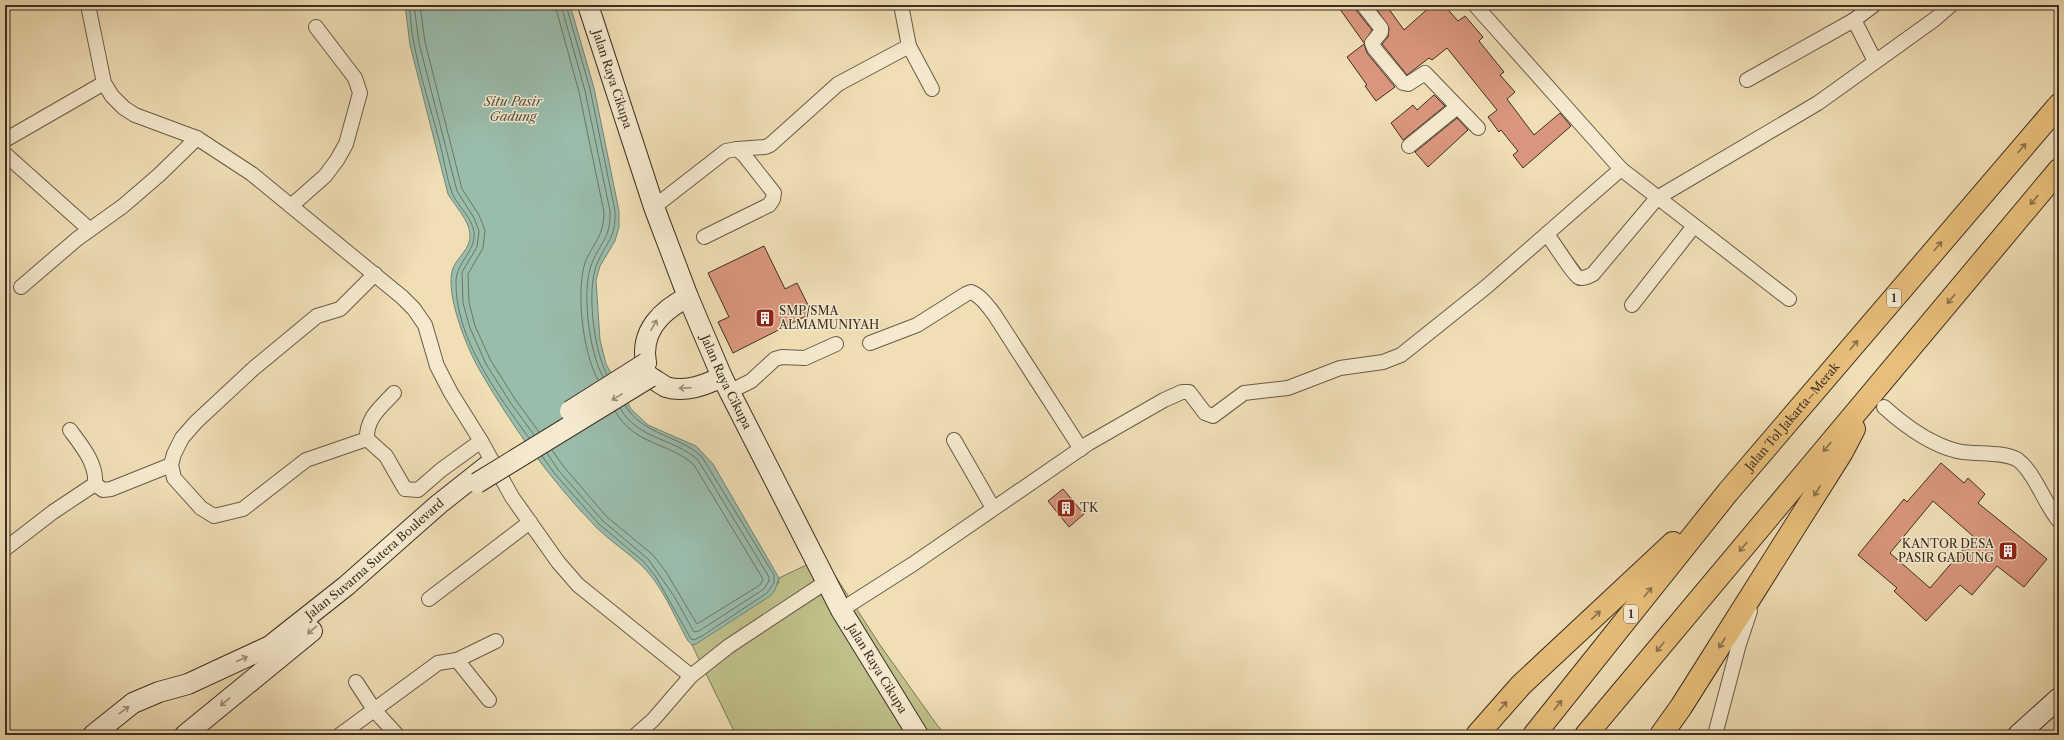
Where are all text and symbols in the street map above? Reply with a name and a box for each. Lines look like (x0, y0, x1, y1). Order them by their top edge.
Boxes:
street label: Jalan Raya Cikupa (589, 26, 636, 131)
water label: Situ Pasir Gadung (483, 93, 543, 124)
one-way arrow (2018, 142, 2027, 153)
one-way arrow (2029, 194, 2038, 205)
one-way arrow (1933, 242, 1942, 252)
road number: 1 (1887, 289, 1901, 307)
one-way arrow (1946, 294, 1955, 305)
place label: SMP/SMA ALMAMUNIYAH (778, 303, 879, 332)
building icon: SMP/SMA ALMAMUNIYAH (754, 307, 776, 329)
one-way arrow (650, 319, 658, 331)
street label: Jalan Raya Cikupa (697, 331, 756, 432)
one-way arrow (1849, 340, 1858, 351)
street label: Jalan Tol Jakarta–Merak (1740, 358, 1843, 475)
one-way arrow (679, 384, 692, 392)
one-way arrow (611, 394, 623, 402)
one-way arrow (1822, 442, 1831, 453)
one-way arrow (1813, 485, 1821, 497)
street label: Jalan Suvarna Sutera Boulevard (300, 495, 447, 624)
building icon: TK (1055, 497, 1077, 519)
place label: TK (1080, 500, 1099, 515)
place label: KANTOR DESA PASIR GADUNG (1898, 536, 1995, 565)
building icon: KANTOR DESA PASIR GADUNG (1997, 540, 2019, 562)
one-way arrow (1739, 542, 1748, 552)
one-way arrow (1644, 587, 1653, 598)
road number: 1 (1624, 605, 1638, 623)
one-way arrow (1591, 610, 1601, 620)
street label: Jalan Raya Cikupa (843, 619, 911, 716)
one-way arrow (307, 626, 318, 635)
one-way arrow (1717, 637, 1725, 649)
one-way arrow (1655, 641, 1664, 652)
one-way arrow (236, 655, 248, 662)
one-way arrow (220, 697, 231, 706)
one-way arrow (1554, 699, 1562, 710)
one-way arrow (1498, 700, 1507, 711)
one-way arrow (118, 706, 129, 715)

